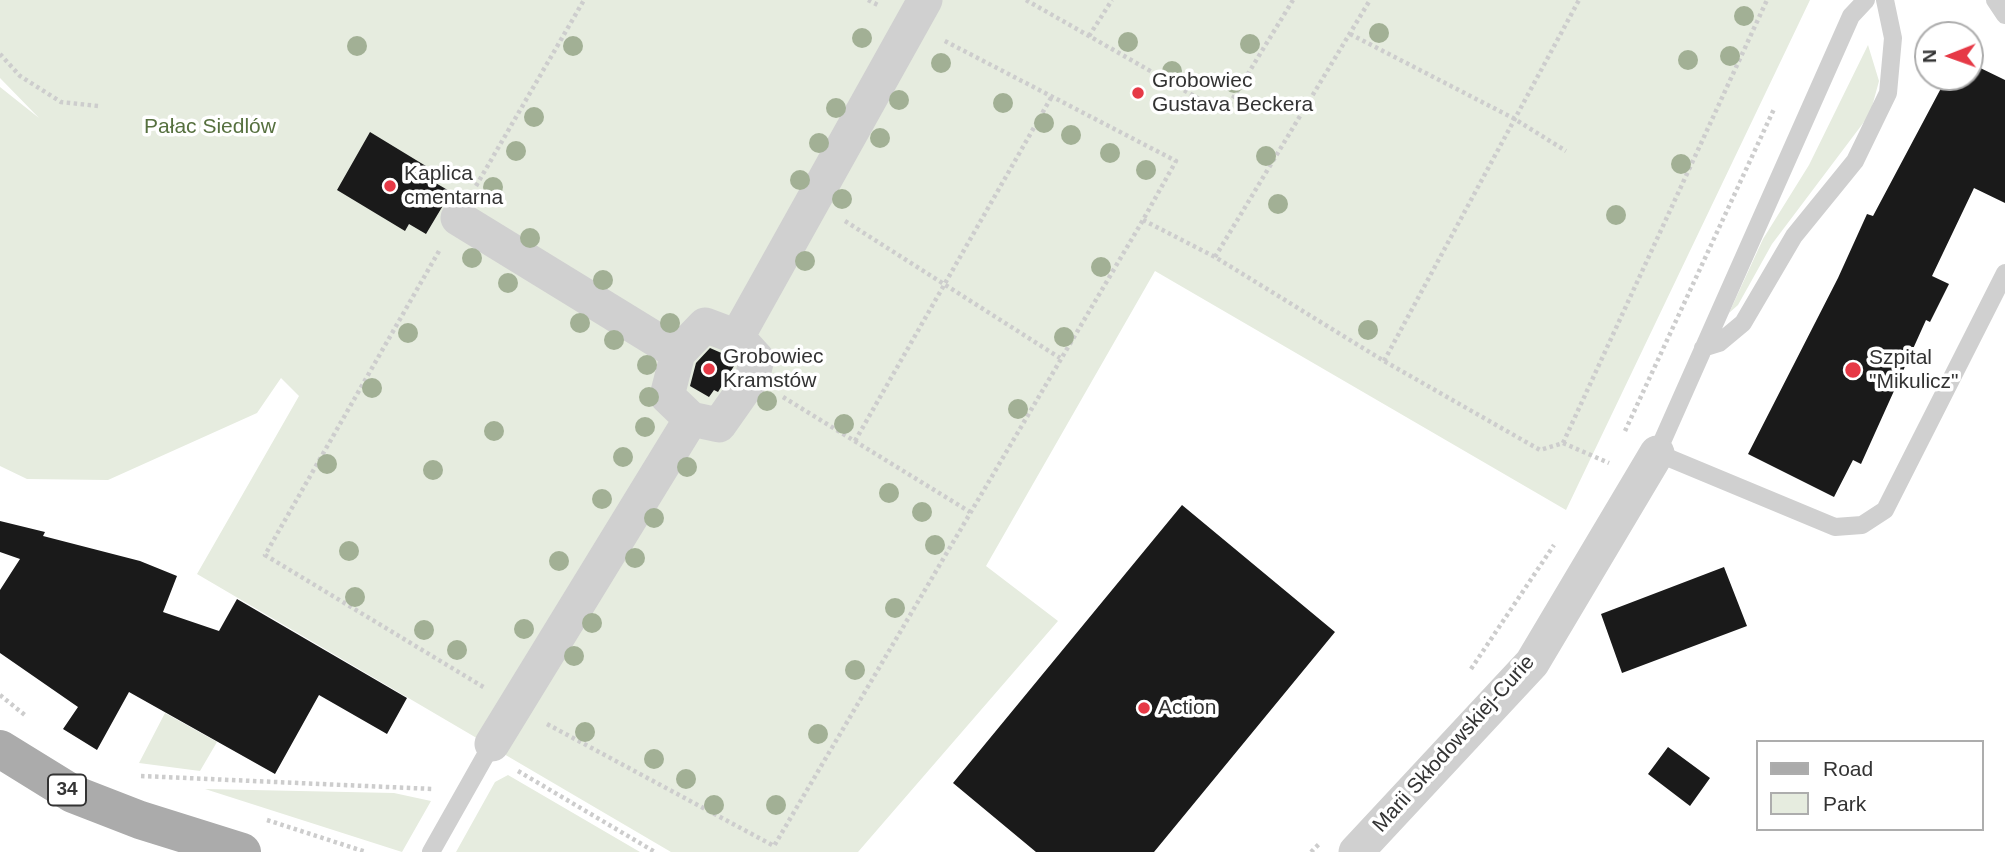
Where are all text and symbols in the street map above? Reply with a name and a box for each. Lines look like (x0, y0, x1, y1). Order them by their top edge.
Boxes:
north arrow (1914, 21, 1984, 91)
text: N (1919, 49, 1940, 63)
place label: Grobowiec Gustava Beckera (1152, 68, 1313, 118)
marker: Grobowiec Gustava Beckera (1130, 85, 1146, 101)
park label: Pałac Siedlów (144, 114, 276, 140)
place label: Kaplica cmentarna (404, 161, 503, 211)
marker: Kaplica cmentarna (382, 178, 398, 194)
place label: Grobowiec Kramstów (723, 344, 823, 394)
place label: Szpital "Mikulicz" (1869, 345, 1959, 395)
marker: Szpital "Mikulicz" (1843, 360, 1863, 380)
marker: Grobowiec Kramstów (701, 361, 717, 377)
street label: Marii Skłodowskiej-Curie (1368, 650, 1540, 838)
place label: Action (1158, 695, 1216, 721)
marker: Action (1136, 700, 1152, 716)
legend (1756, 740, 1984, 831)
text: Road (1823, 757, 1873, 780)
road number: 34 (48, 775, 86, 806)
text: Park (1823, 792, 1866, 815)

